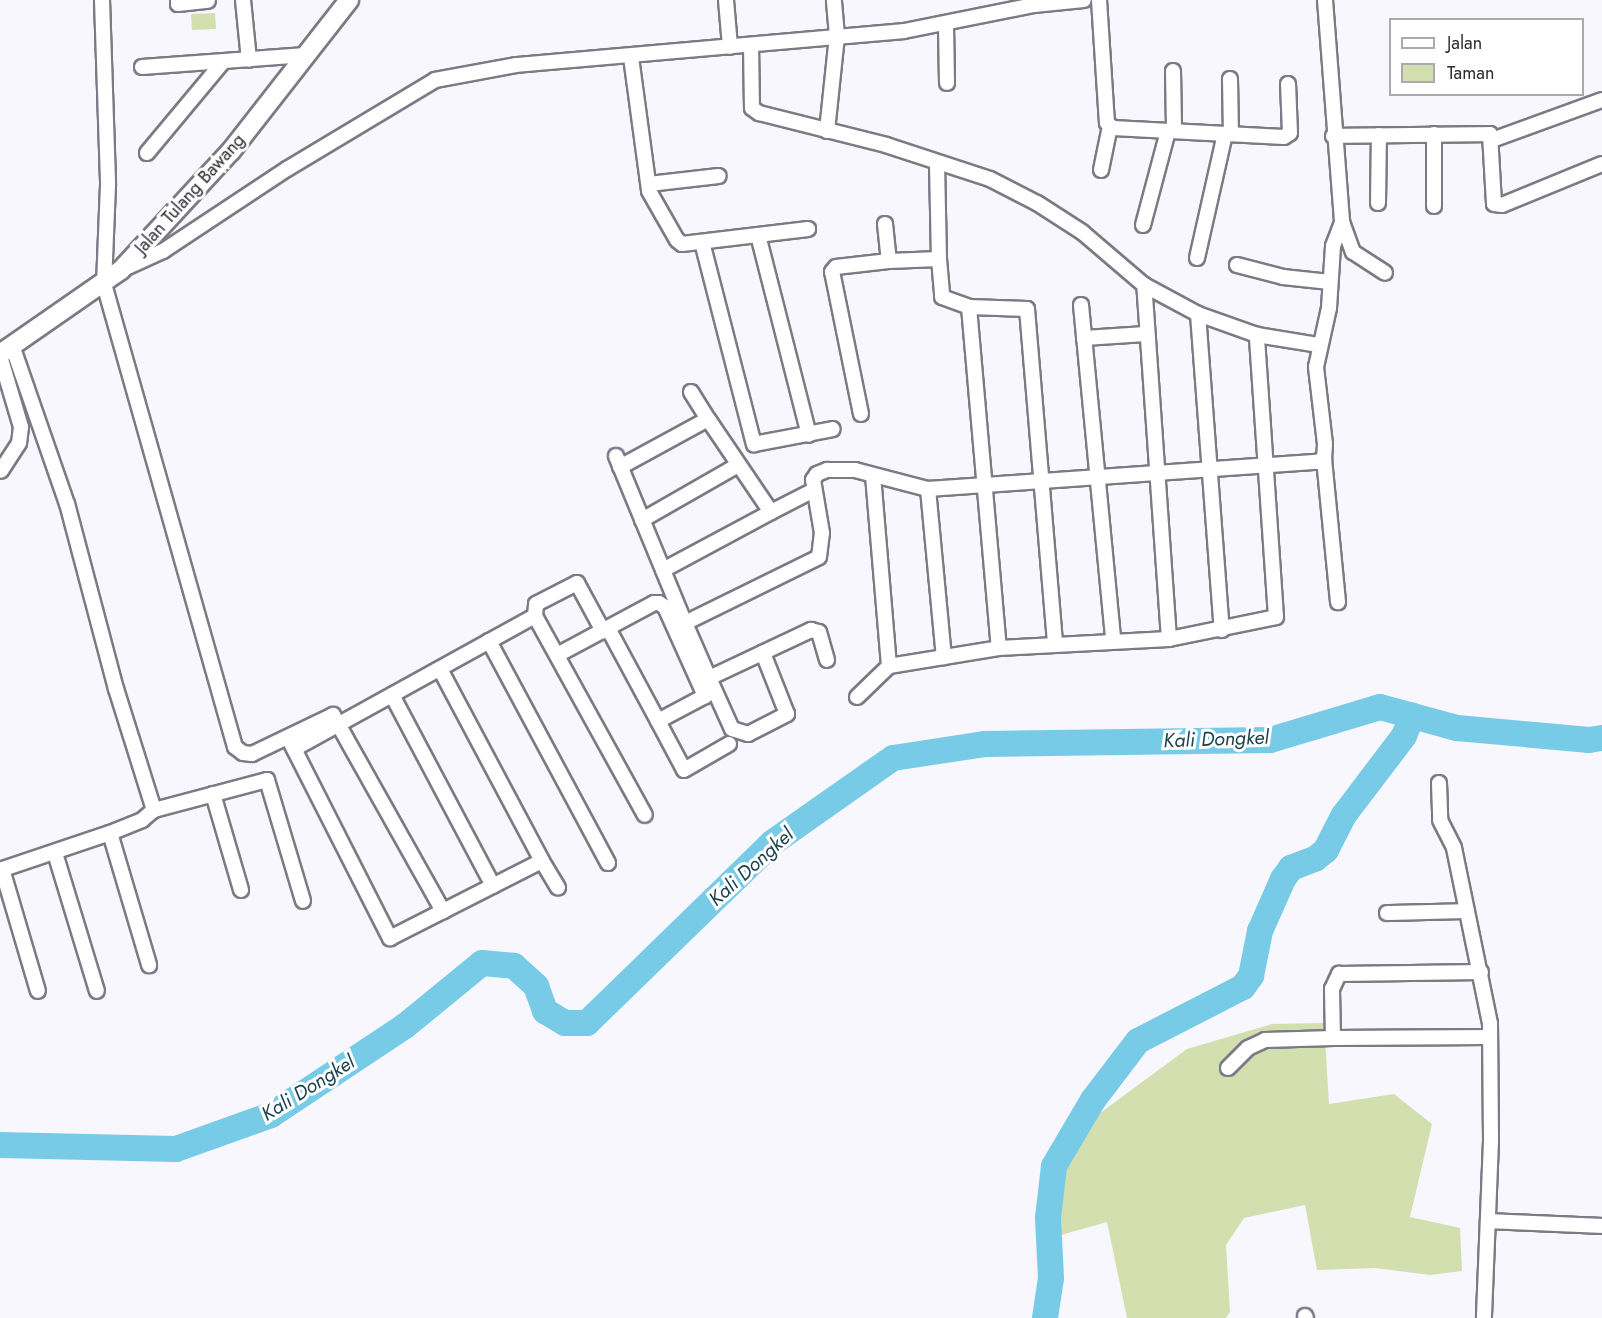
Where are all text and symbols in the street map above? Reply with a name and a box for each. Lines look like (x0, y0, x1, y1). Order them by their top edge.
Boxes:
legend (1389, 18, 1584, 96)
text: Jalan (1447, 30, 1482, 56)
text: Taman (1447, 60, 1494, 86)
street label: Jalan Tulang Bawang (130, 130, 250, 258)
water label: Kali Dongkel (1163, 725, 1269, 753)
water label: Kali Dongkel (704, 823, 798, 911)
water label: Kali Dongkel (257, 1050, 359, 1126)

